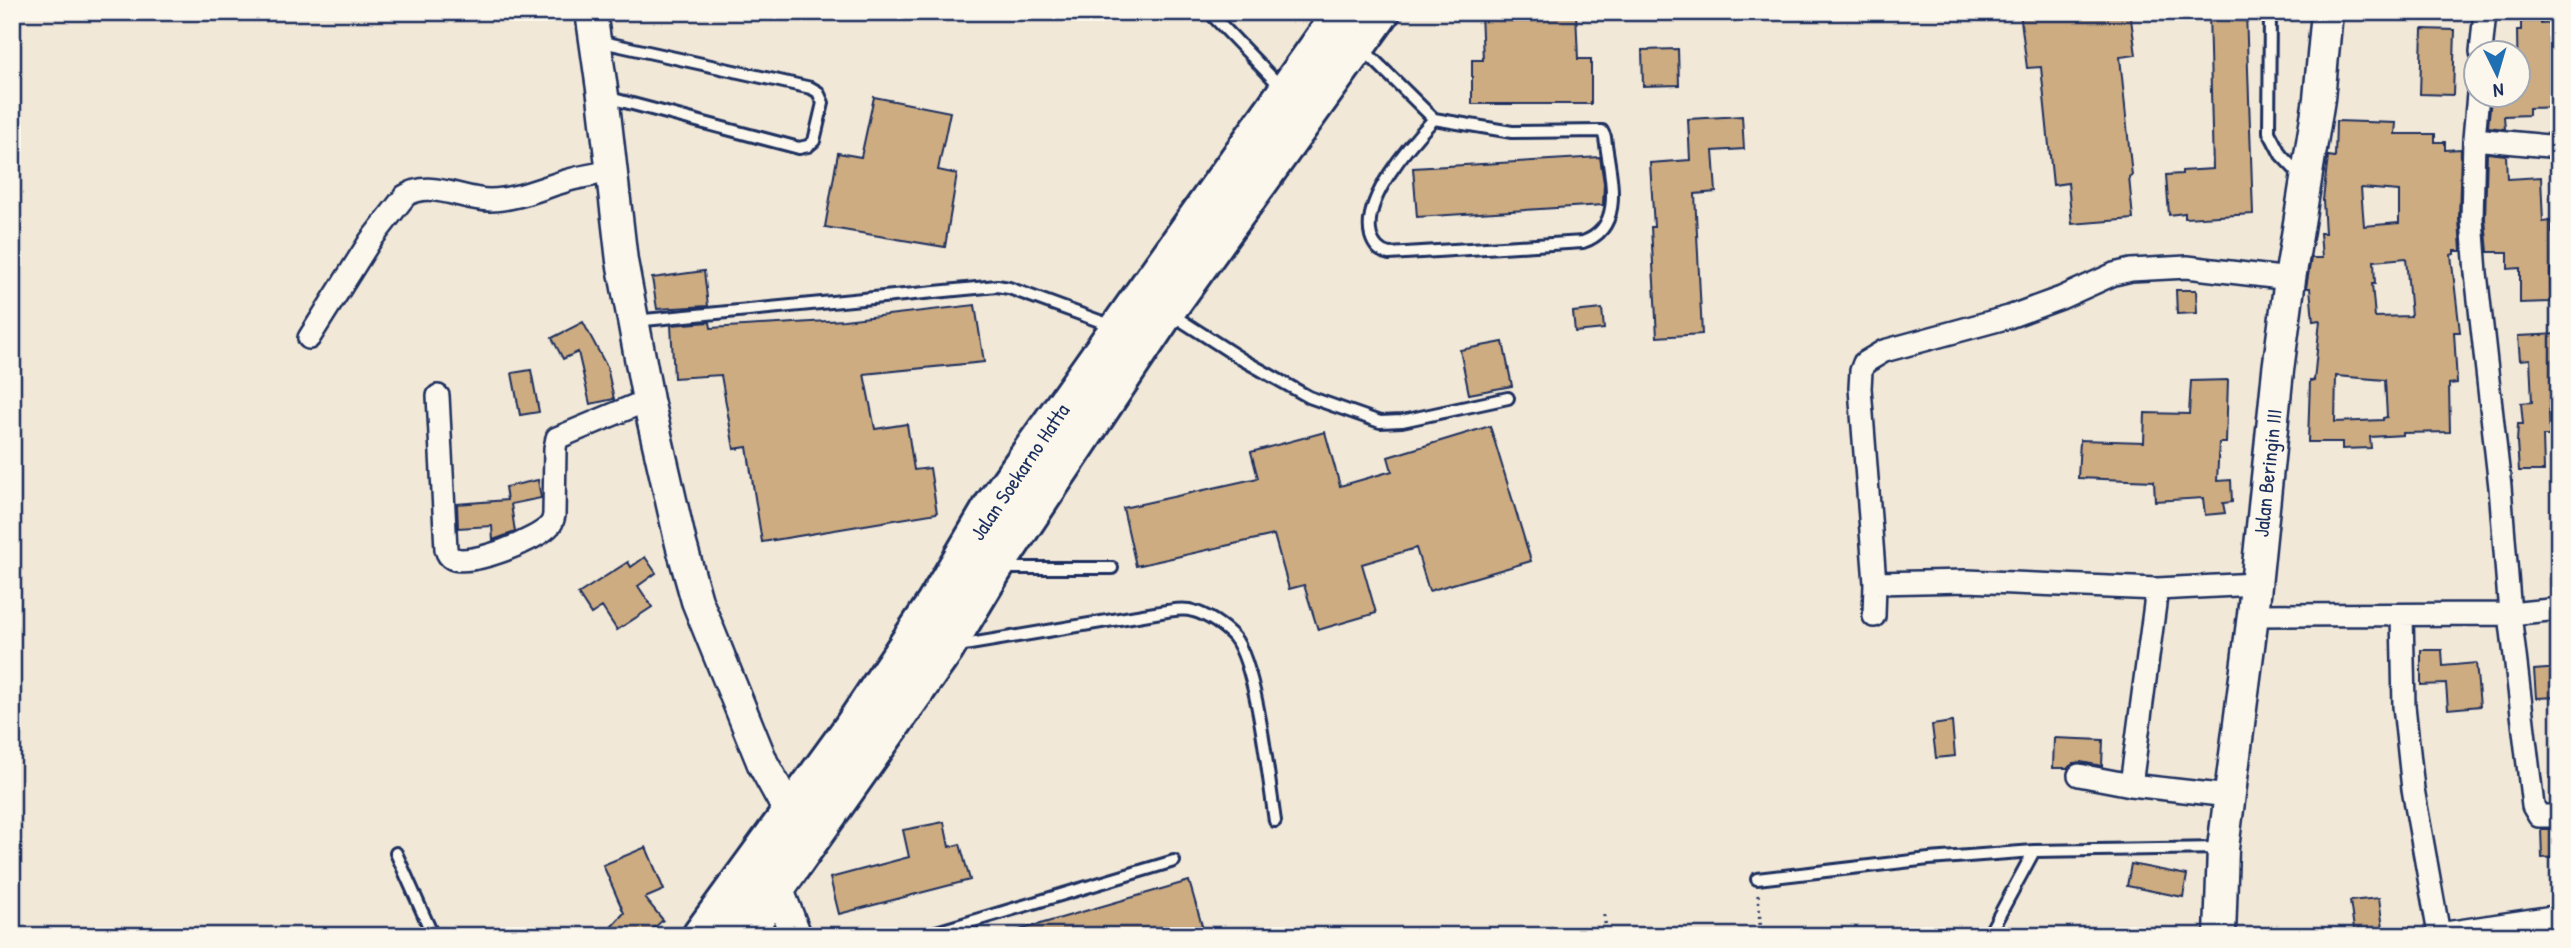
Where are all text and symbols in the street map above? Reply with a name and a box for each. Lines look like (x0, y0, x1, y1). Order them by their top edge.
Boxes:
north arrow (2462, 38, 2532, 108)
text: N (2492, 78, 2505, 104)
street label: Jalan Soekarno Hatta (963, 398, 1076, 546)
street label: Jalan Beringin III (2246, 407, 2289, 538)

